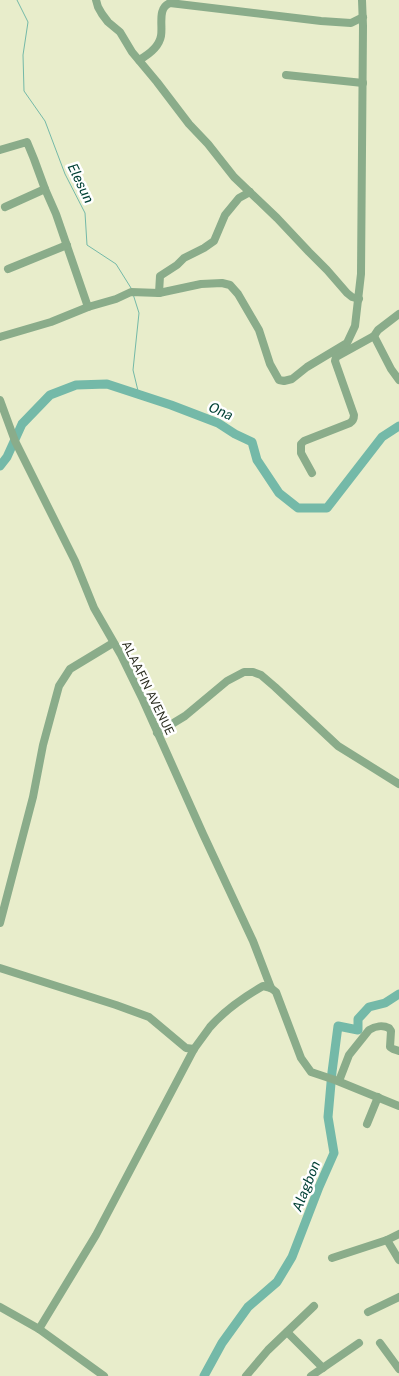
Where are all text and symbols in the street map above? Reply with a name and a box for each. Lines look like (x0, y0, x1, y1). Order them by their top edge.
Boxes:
water label: Elesun (65, 161, 98, 206)
water label: Ona (206, 399, 236, 423)
street label: ALAAFIN AVENUE (119, 639, 177, 737)
water label: Alagbon (289, 1158, 323, 1214)

